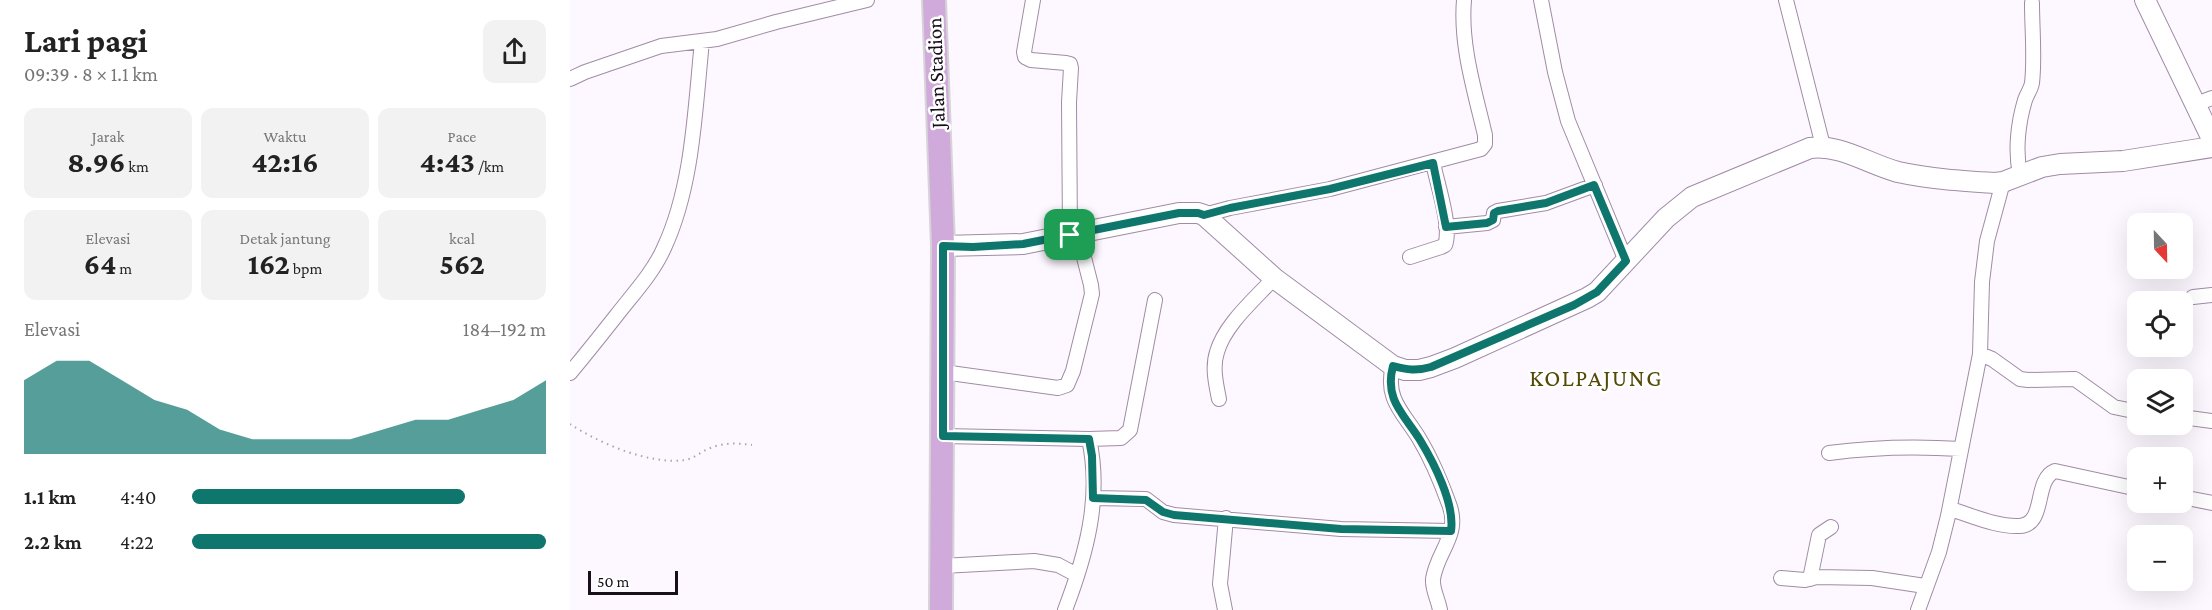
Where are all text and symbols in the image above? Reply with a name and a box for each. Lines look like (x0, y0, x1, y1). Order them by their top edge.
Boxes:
street label: Jalan Stadion (922, 17, 950, 131)
button: share (483, 20, 546, 83)
text: Lari pagi (24, 22, 148, 59)
text: 09:39 · 8 × 1.1 km (24, 63, 158, 85)
text: Jarak (92, 128, 124, 145)
text: Waktu (264, 128, 306, 145)
text: Pace (448, 128, 476, 145)
text: 8.96 (67, 145, 125, 178)
text: 42:16 (251, 145, 319, 178)
text: 4:43 (420, 145, 475, 178)
text: km (125, 158, 149, 175)
text: /km (475, 158, 504, 175)
pin (1044, 209, 1095, 260)
north arrow (2127, 213, 2193, 279)
map controls (2127, 213, 2193, 591)
icon: arrive (1053, 218, 1086, 251)
text: Elevasi (85, 230, 131, 247)
text: Detak jantung (239, 230, 331, 247)
text: kcal (449, 230, 475, 247)
text: 64 (84, 247, 116, 280)
text: 162 (248, 247, 290, 280)
text: 562 (439, 247, 485, 280)
text: m (116, 260, 132, 277)
text: bpm (290, 260, 322, 277)
button: locate (2127, 291, 2193, 357)
text: Elevasi (24, 318, 80, 340)
text: 184–192 m (463, 318, 546, 340)
district label: KOLPAJUNG (1529, 364, 1663, 391)
button: layers (2127, 369, 2193, 435)
button: + (2127, 447, 2193, 513)
text: 1.1 km (24, 486, 76, 508)
text: 4:40 (120, 486, 156, 508)
button: − (2127, 525, 2193, 591)
text: 2.2 km (24, 531, 82, 553)
text: 4:22 (120, 531, 154, 553)
scale bar (588, 568, 678, 596)
text: 50 m (597, 573, 629, 590)

